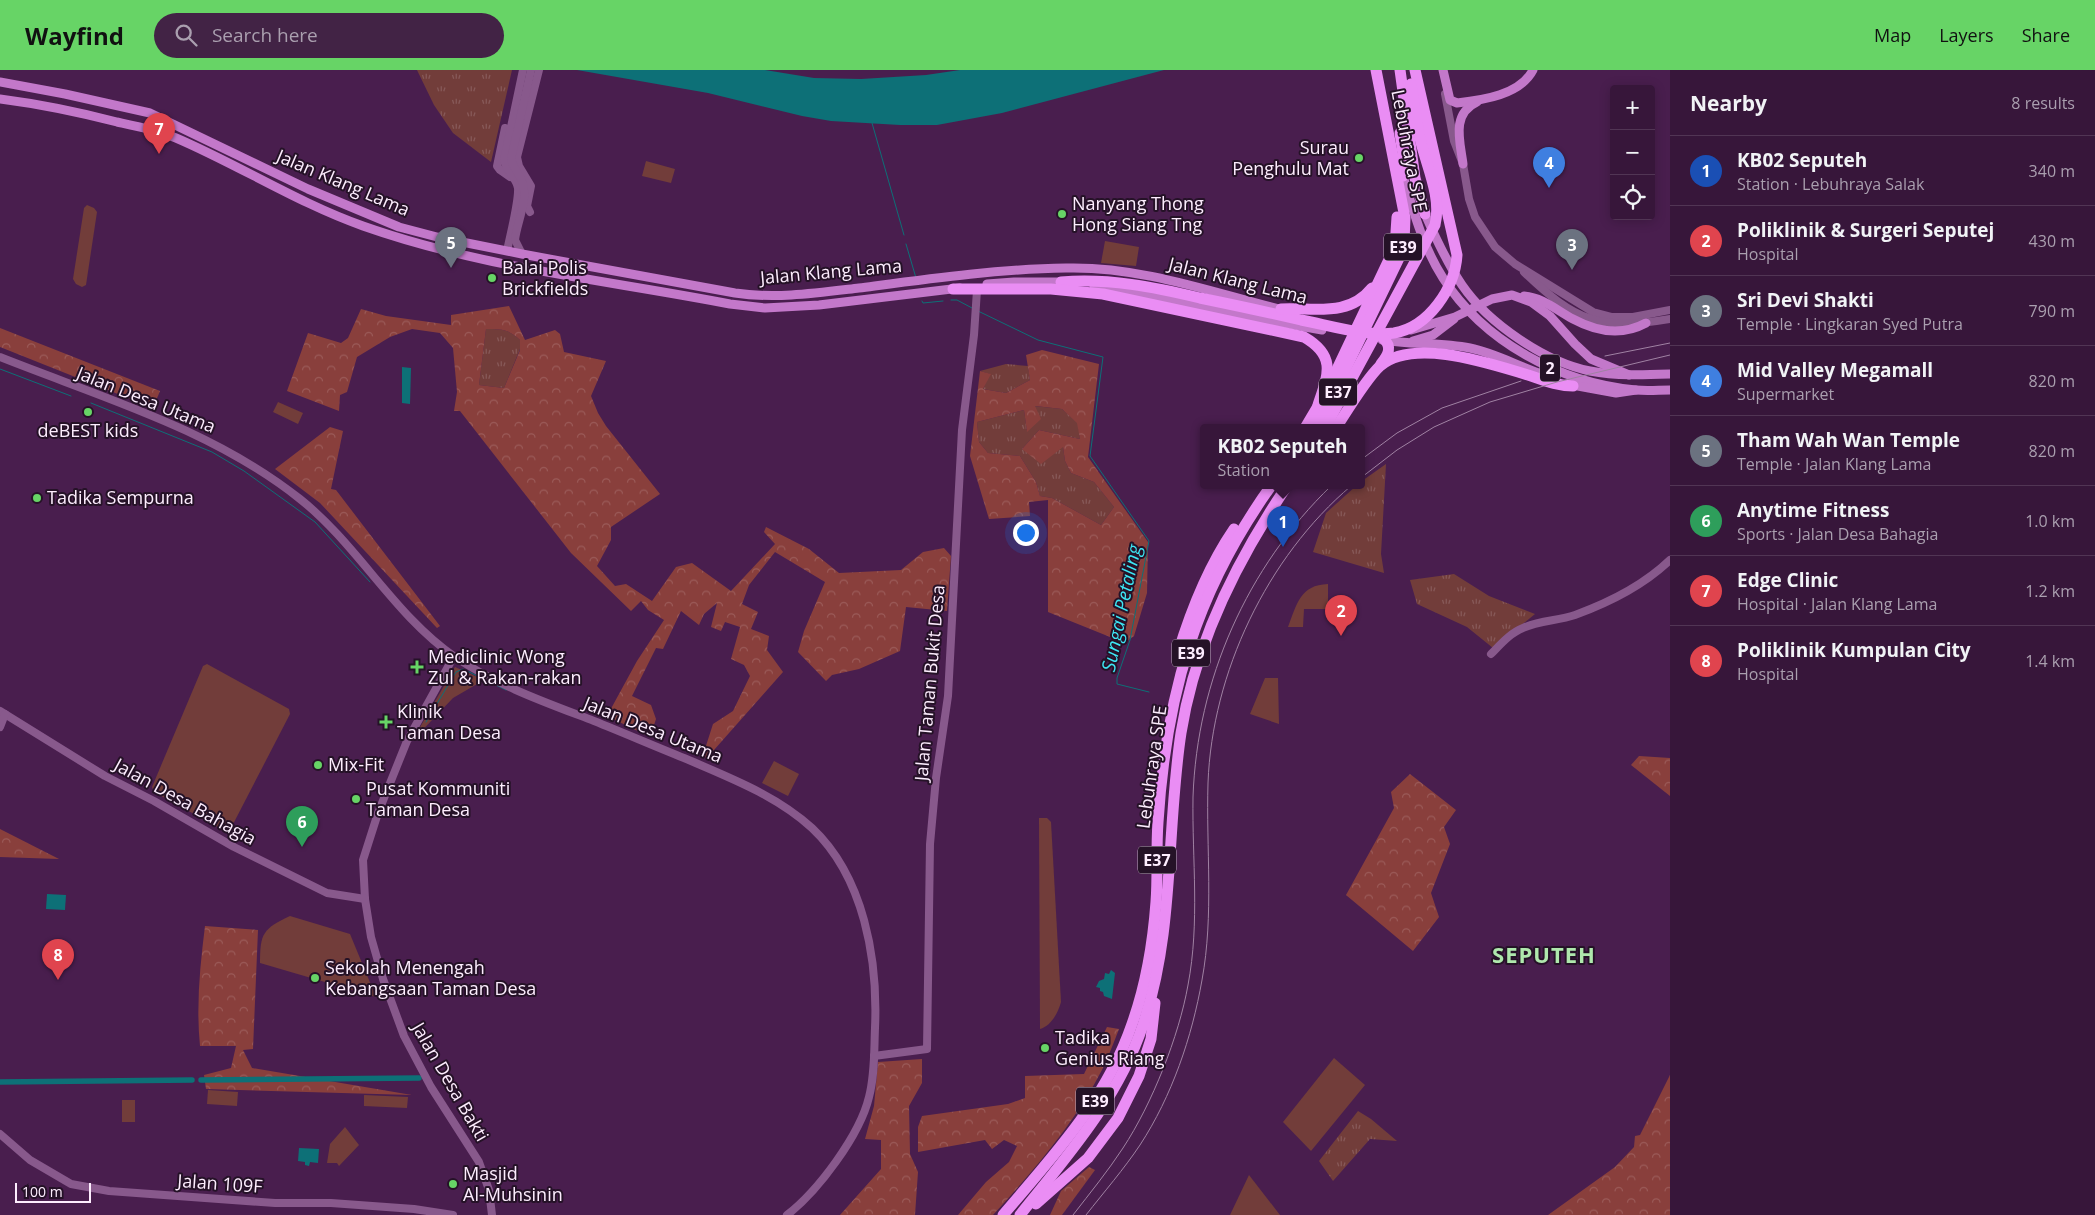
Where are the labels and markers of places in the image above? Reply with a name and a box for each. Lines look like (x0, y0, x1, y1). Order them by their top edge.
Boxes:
pin: 7 (143, 113, 175, 154)
place label: Surau Penghulu Mat (1232, 135, 1349, 180)
pin: 4 (1533, 147, 1565, 188)
marker: Surau Penghulu Mat (1353, 152, 1365, 164)
place label: Nanyang Thong Hong Siang Tng (1072, 191, 1204, 236)
marker: Nanyang Thong Hong Siang Tng (1056, 208, 1068, 220)
pin: 5 (435, 227, 467, 268)
pin: 3 (1556, 229, 1588, 270)
place label: Balai Polis Brickfields (502, 255, 588, 300)
marker: Balai Polis Brickfields (486, 272, 498, 284)
marker: deBEST kids (82, 406, 94, 418)
place label: deBEST kids (38, 418, 138, 442)
place label: Tadika Sempurna (47, 485, 194, 509)
marker: Tadika Sempurna (31, 492, 43, 504)
pin: 1 (1267, 506, 1299, 547)
pin: 2 (1325, 595, 1357, 636)
place label: Mediclinic Wong Zul & Rakan-rakan (428, 644, 582, 689)
marker: Mediclinic Wong Zul & Rakan-rakan (410, 660, 424, 674)
place label: Klinik Taman Desa (397, 699, 501, 744)
marker: Klinik Taman Desa (379, 715, 393, 729)
place label: Mix-Fit (328, 752, 384, 776)
marker: Mix-Fit (312, 759, 324, 771)
place label: Pusat Kommuniti Taman Desa (366, 776, 510, 821)
marker: Pusat Kommuniti Taman Desa (350, 793, 362, 805)
pin: 6 (286, 806, 318, 847)
pin: 8 (42, 939, 74, 980)
place label: Sekolah Menengah Kebangsaan Taman Desa (325, 955, 536, 1000)
marker: Sekolah Menengah Kebangsaan Taman Desa (309, 972, 321, 984)
place label: Tadika Genius Riang (1055, 1025, 1165, 1070)
marker: Tadika Genius Riang (1039, 1042, 1051, 1054)
place label: Masjid Al-Muhsinin (463, 1161, 563, 1206)
marker: Masjid Al-Muhsinin (447, 1178, 459, 1190)

